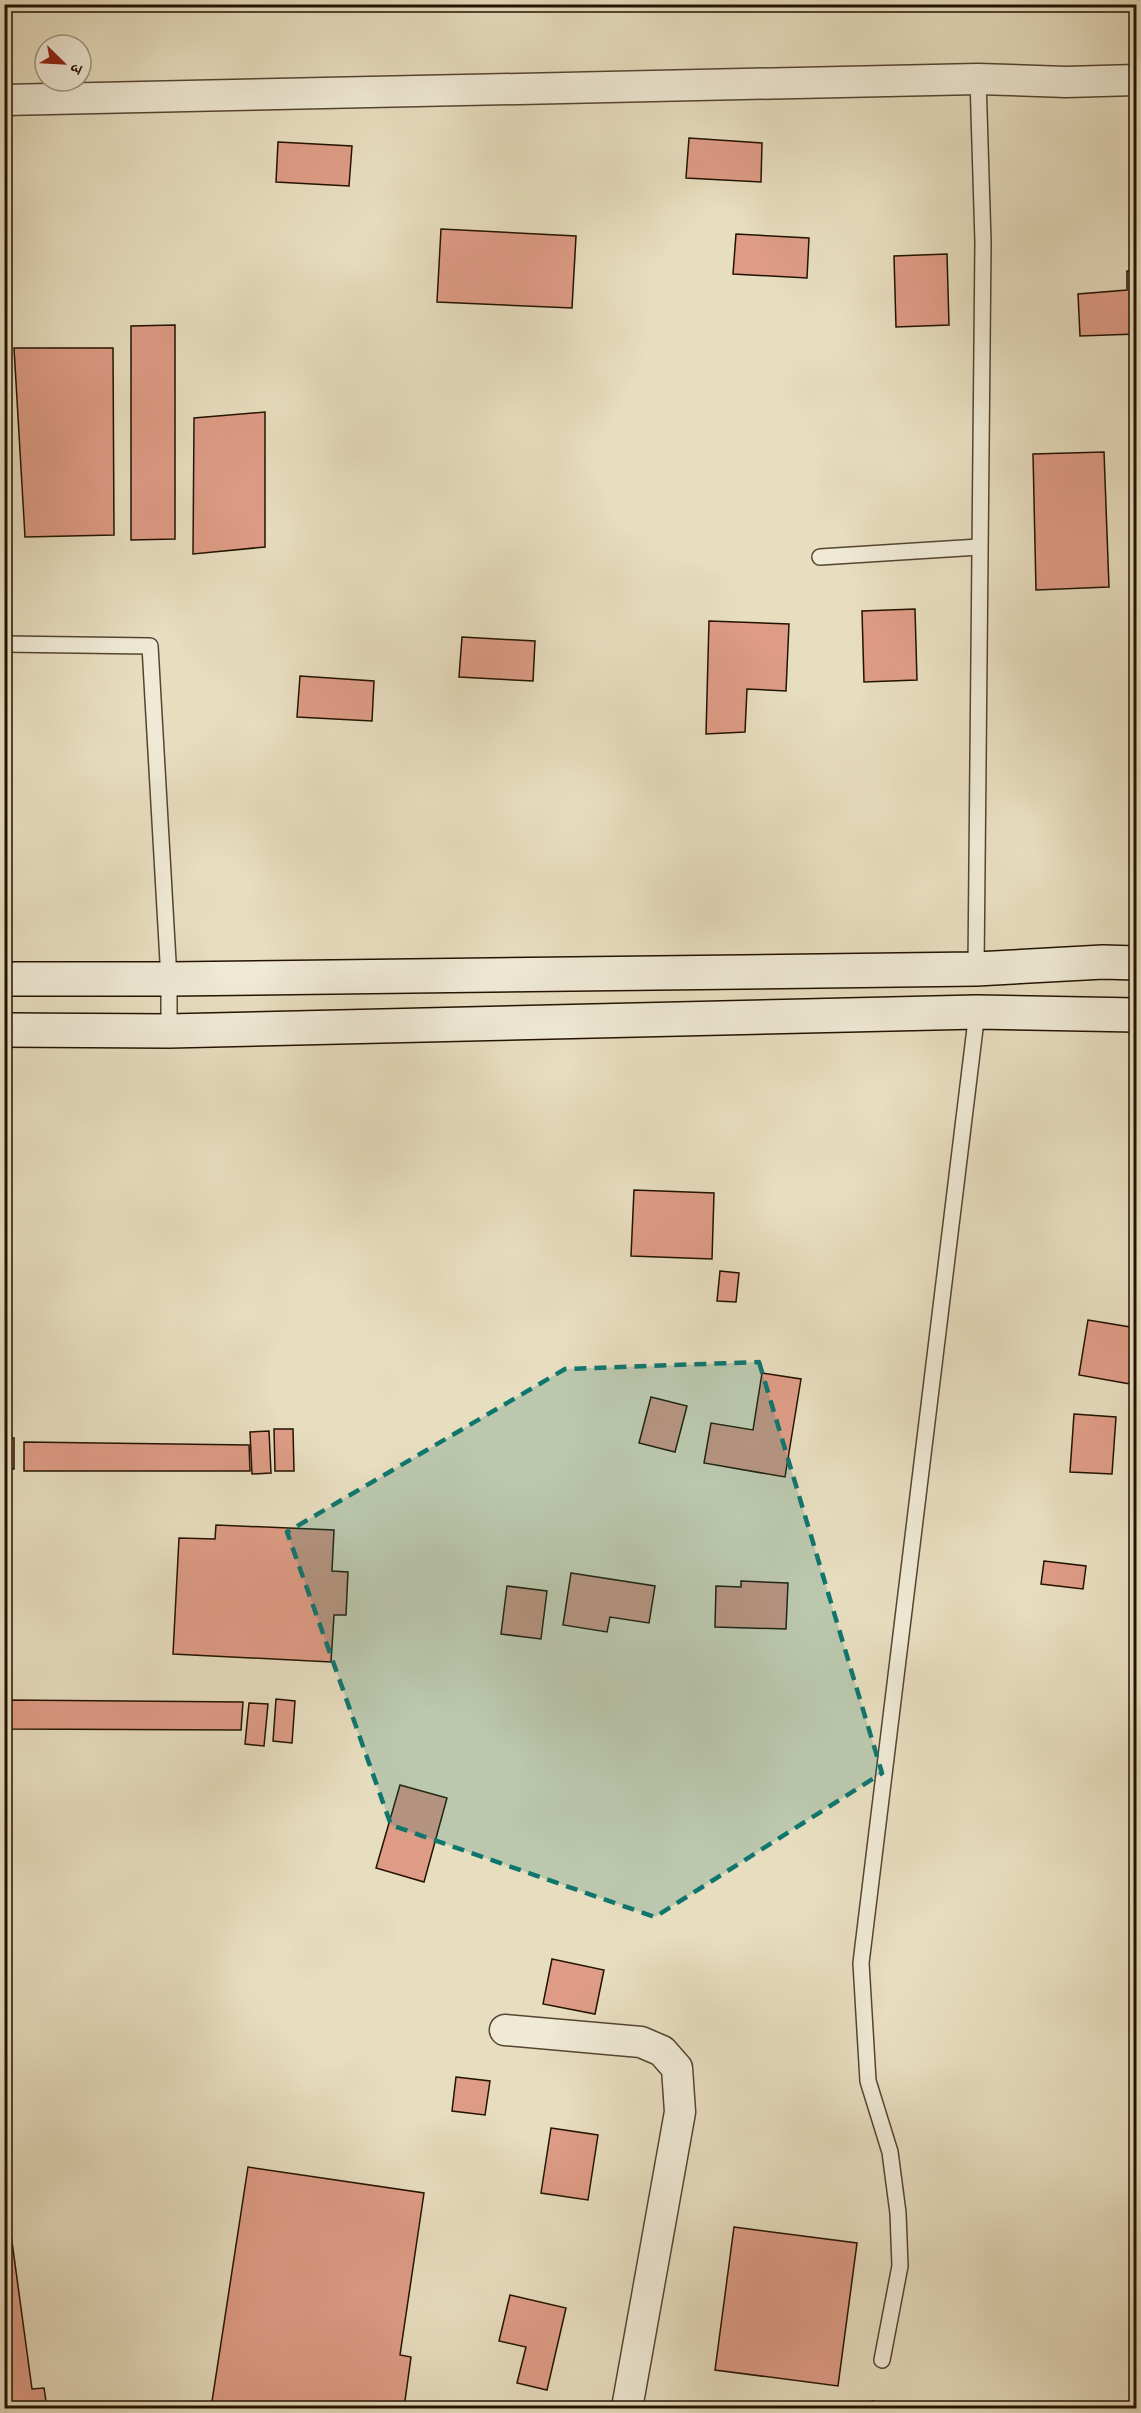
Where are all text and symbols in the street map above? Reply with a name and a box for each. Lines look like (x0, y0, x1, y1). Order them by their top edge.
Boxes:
north arrow (33, 33, 93, 93)
text: उ (63, 60, 88, 79)

